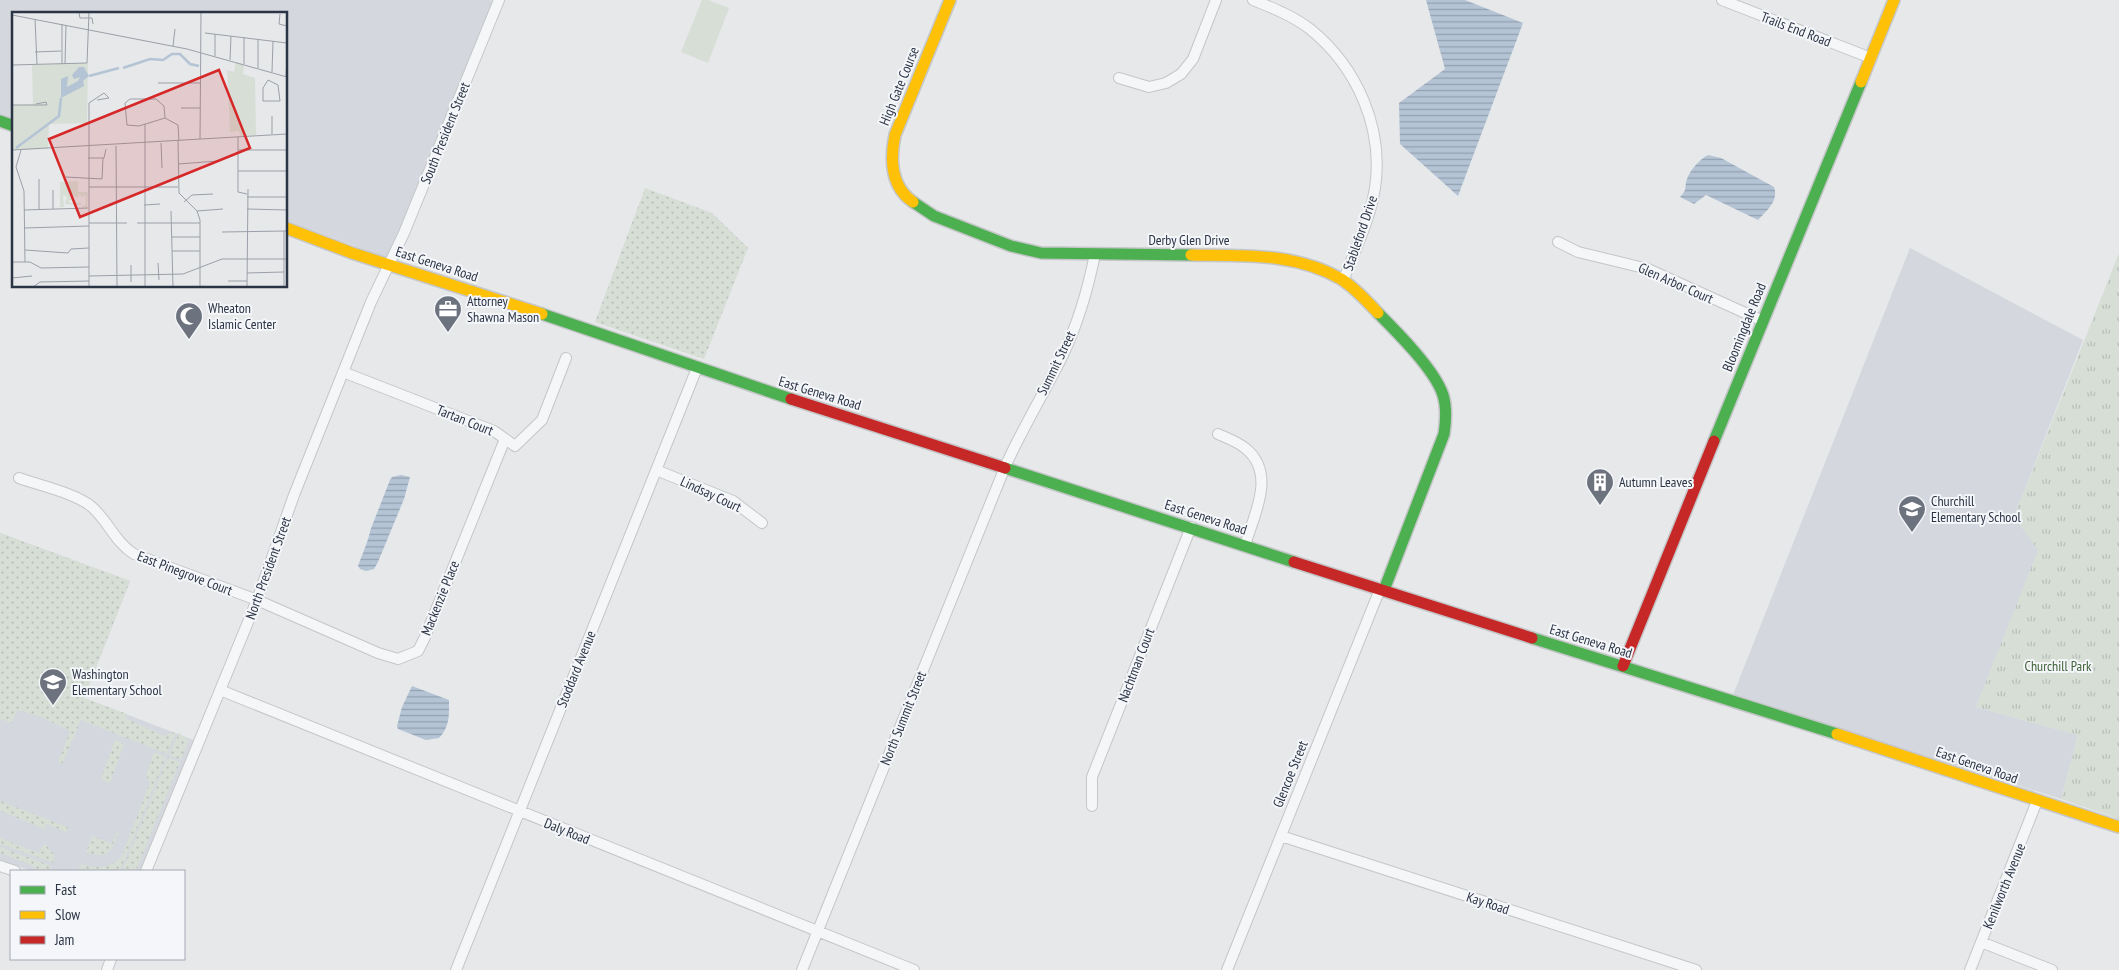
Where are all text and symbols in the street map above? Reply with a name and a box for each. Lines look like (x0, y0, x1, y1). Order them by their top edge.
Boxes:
street label: Trails End Road (1758, 7, 1834, 51)
inset map (12, 12, 288, 288)
street label: High Gate Course (875, 44, 923, 128)
street label: South President Street (416, 79, 474, 187)
street label: Stableford Drive (1339, 193, 1381, 273)
street label: Derby Glen Drive (1148, 231, 1230, 249)
street label: East Geneva Road (394, 242, 480, 286)
street label: Glen Arbor Court (1636, 258, 1716, 308)
street label: Bloomingdale Road (1718, 280, 1770, 374)
place label: Attorney Shawna Mason (467, 292, 539, 326)
office icon: Attorney Shawna Mason (433, 294, 463, 333)
place label: Wheaton Islamic Center (208, 299, 276, 333)
mosque icon: Wheaton Islamic Center (174, 301, 204, 340)
street label: Summit Street (1033, 328, 1079, 398)
street label: East Geneva Road (777, 372, 863, 414)
street label: Tartan Court (434, 400, 496, 440)
building icon: Autumn Leaves (1585, 467, 1615, 506)
street label: Lindsay Court (678, 472, 745, 516)
place label: Autumn Leaves (1619, 473, 1693, 491)
place label: Churchill Elementary School (1931, 492, 2021, 526)
school or university icon: Churchill Elementary School (1897, 494, 1927, 533)
street label: East Geneva Road (1163, 495, 1249, 539)
street label: North President Street (241, 514, 295, 622)
street label: East Pinegrove Court (135, 547, 235, 599)
street label: Mackenzie Place (417, 558, 463, 638)
street label: East Geneva Road (1548, 620, 1634, 662)
street label: Nachtman Court (1114, 625, 1158, 705)
street label: Stoddard Avenue (552, 628, 600, 710)
park label: Churchill Park (2025, 657, 2092, 675)
place label: Washington Elementary School (72, 665, 162, 699)
school or university icon: Washington Elementary School (38, 667, 68, 706)
street label: North Summit Street (876, 668, 930, 768)
street label: Glencoe Street (1268, 738, 1312, 810)
street label: East Geneva Road (1934, 743, 2020, 787)
street label: Daly Road (541, 814, 593, 848)
street label: Kenilworth Avenue (1979, 840, 2029, 932)
legend (10, 870, 185, 960)
text: Fast (55, 880, 76, 899)
street label: Kay Road (1464, 888, 1512, 918)
text: Slow (55, 905, 80, 924)
text: Jam (54, 930, 74, 949)

